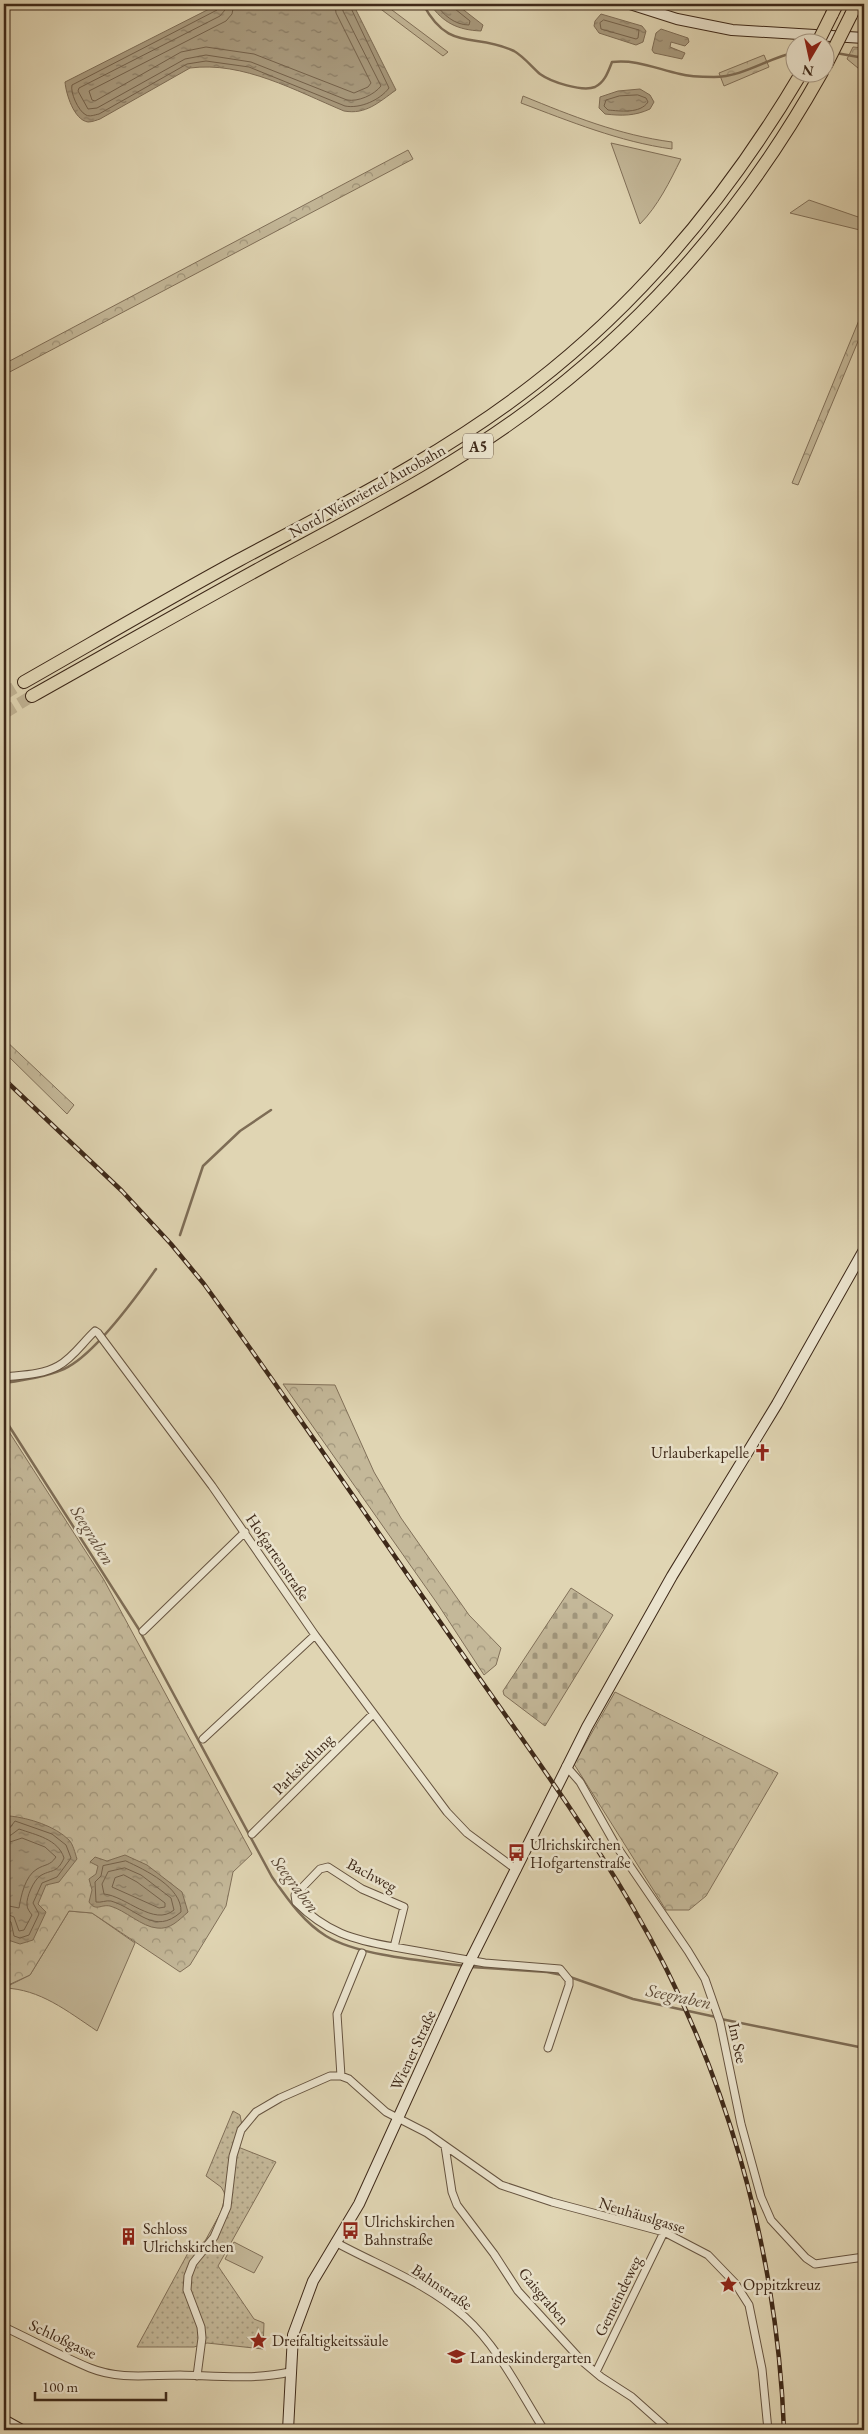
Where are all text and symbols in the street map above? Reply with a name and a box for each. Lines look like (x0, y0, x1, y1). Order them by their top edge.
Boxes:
north arrow (786, 32, 836, 82)
text: N (800, 61, 815, 81)
road number: A5 (463, 434, 493, 458)
street label: Nord/Weinviertel Autobahn (285, 439, 450, 543)
place label: Urlauberkapelle (651, 1442, 749, 1463)
church icon: Urlauberkapelle (753, 1442, 773, 1462)
water label: Seegraben (64, 1500, 120, 1570)
street label: Hofgartenstraße (241, 1509, 315, 1605)
street label: Parksiedlung (268, 1728, 339, 1799)
place label: Ulrichskirchen Hofgartenstraße (530, 1834, 631, 1873)
bus stop icon: Ulrichskirchen Hofgartenstraße (506, 1843, 526, 1863)
water label: Seegraben (265, 1850, 325, 1918)
street label: Bachweg (343, 1853, 402, 1897)
water label: Seegraben (643, 1978, 714, 2015)
street label: Wiener Straße (385, 2006, 441, 2094)
street label: Im See (723, 2021, 753, 2065)
street label: Neuhäuslgasse (596, 2192, 688, 2238)
place label: Ulrichskirchen Bahnstraße (364, 2211, 456, 2250)
place label: Schloss Ulrichskirchen (143, 2218, 235, 2257)
bus stop icon: Ulrichskirchen Bahnstraße (340, 2220, 360, 2240)
building icon: Schloss Ulrichskirchen (119, 2227, 139, 2247)
street label: Gemeindeweg (589, 2251, 647, 2340)
street label: Bahnstraße (408, 2259, 476, 2315)
street label: Gaisgraben (514, 2263, 574, 2330)
place icon: Oppitzkreuz (719, 2274, 739, 2294)
place label: Oppitzkreuz (743, 2274, 820, 2295)
street label: Schloßgasse (26, 2314, 100, 2364)
place icon: Dreifaltigkeitssäule (248, 2330, 268, 2350)
place label: Dreifaltigkeitssäule (272, 2330, 388, 2351)
school or university icon: Landeskindergarten (446, 2347, 466, 2367)
place label: Landeskindergarten (470, 2347, 592, 2368)
scale bar (35, 2369, 166, 2401)
text: 100 m (42, 2377, 79, 2396)

